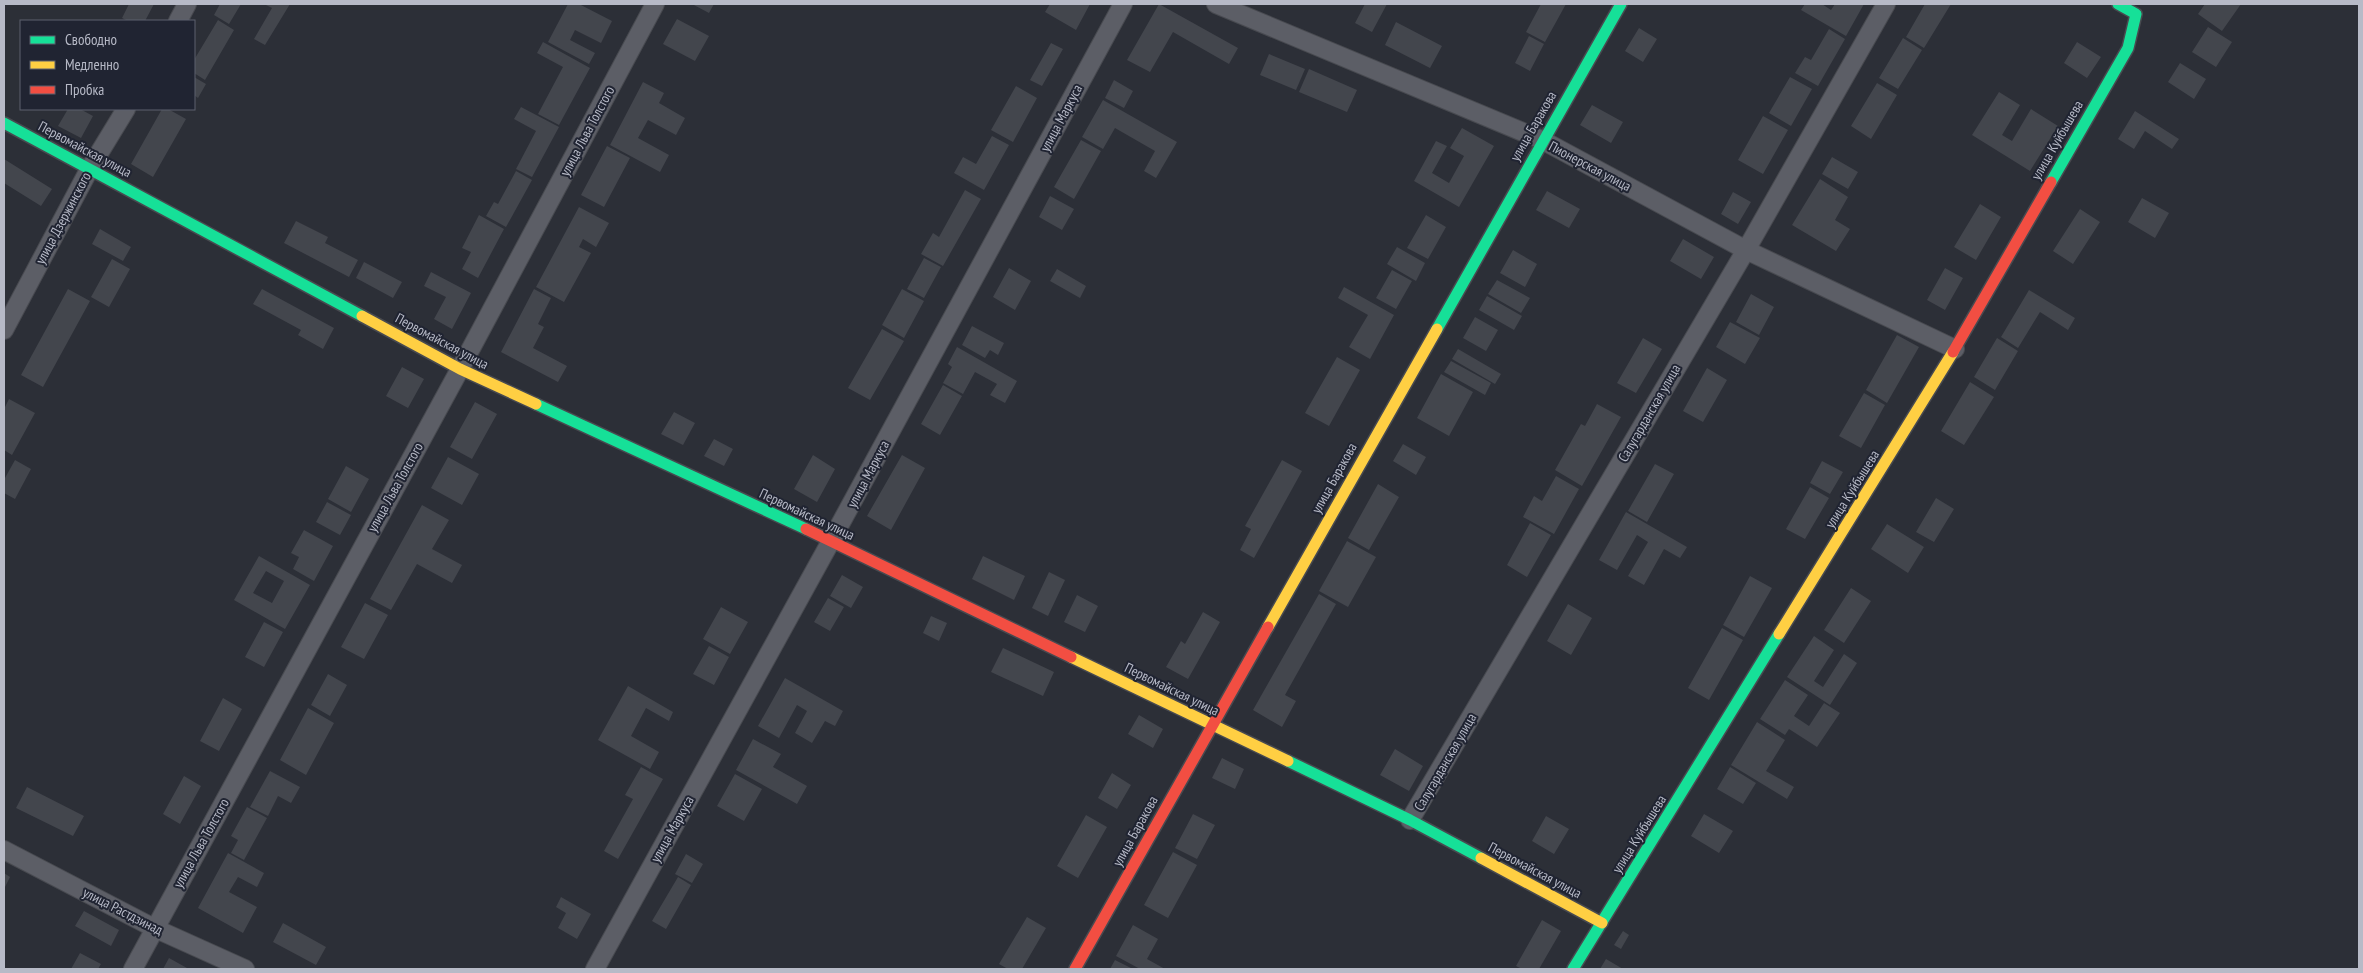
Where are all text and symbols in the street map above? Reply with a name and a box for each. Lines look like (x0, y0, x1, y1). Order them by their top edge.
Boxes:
legend (20, 20, 195, 110)
text: Свободно (65, 30, 117, 49)
text: Медленно (65, 55, 119, 74)
text: Пробка (65, 80, 104, 99)
street label: улица Маркуса (1036, 81, 1086, 155)
street label: улица Льва Толстого (556, 83, 618, 179)
street label: улица Баракова (1506, 88, 1560, 164)
street label: улица Куйбышева (2027, 97, 2087, 183)
street label: Первомайская улица (35, 117, 135, 181)
street label: Пионерская улица (1546, 137, 1634, 195)
street label: улица Дзержинского (31, 169, 95, 267)
street label: Первомайская улица (392, 309, 492, 373)
street label: Салугарданская улица (1614, 361, 1684, 465)
street label: улица Маркуса (843, 437, 893, 511)
street label: улица Льва Толстого (363, 439, 427, 535)
street label: улица Баракова (1307, 440, 1361, 516)
street label: улица Куйбышева (1821, 447, 1883, 531)
street label: Первомайская улица (757, 484, 857, 544)
street label: Первомайская улица (1122, 658, 1222, 720)
street label: Салугарданская улица (1410, 710, 1480, 814)
street label: улица Маркуса (646, 792, 698, 866)
street label: улица Куйбышева (1608, 792, 1670, 876)
street label: улица Баракова (1108, 793, 1162, 869)
street label: улица Льва Толстого (169, 795, 233, 891)
street label: Первомайская улица (1485, 838, 1585, 902)
street label: улица Растдзинад (80, 883, 166, 939)

